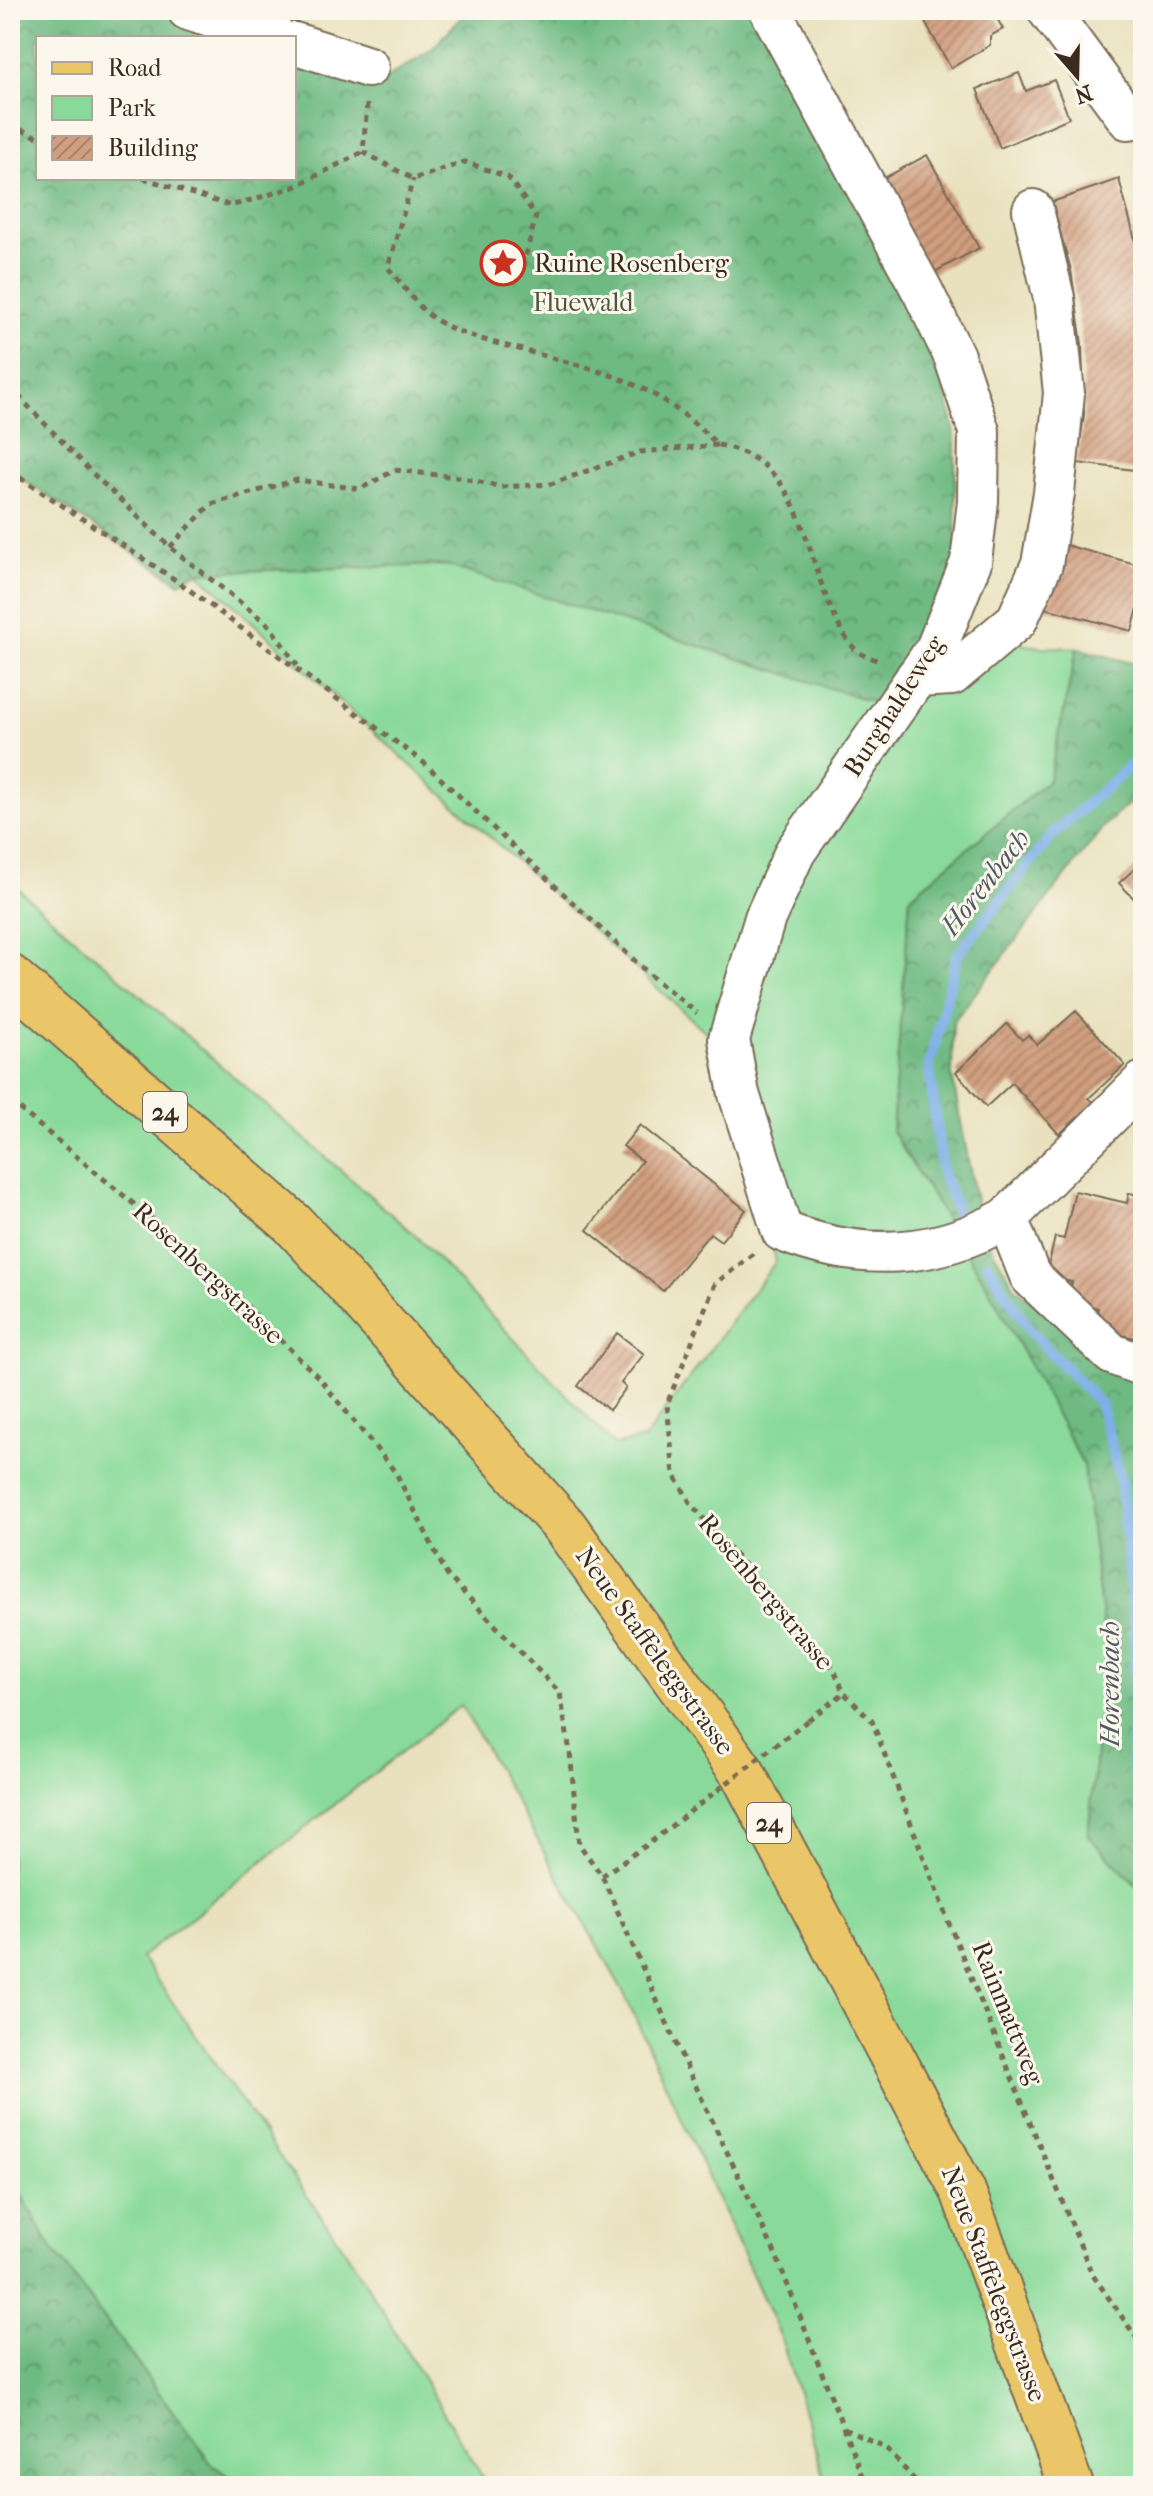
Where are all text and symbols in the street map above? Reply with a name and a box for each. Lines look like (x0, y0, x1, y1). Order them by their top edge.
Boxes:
legend (36, 36, 296, 180)
north arrow (1037, 36, 1117, 116)
text: Road (108, 54, 162, 82)
text: N (1071, 79, 1096, 109)
text: Park (108, 94, 156, 122)
text: Building (108, 134, 199, 162)
place icon: Ruine Rosenberg (479, 239, 527, 287)
place label: Ruine Rosenberg (534, 248, 730, 279)
park label: Fluewald (533, 287, 634, 318)
street label: Burghaldeweg (837, 628, 952, 783)
water label: Horenbach (933, 823, 1037, 942)
road number: 24 (143, 1092, 187, 1132)
street label: Rosenbergstrasse (126, 1195, 290, 1351)
street label: Rosenbergstrasse (692, 1508, 840, 1677)
street label: Neue Staffeleggstrasse (569, 1541, 741, 1761)
water label: Horenbach (1093, 1621, 1126, 1748)
road number: 24 (747, 1803, 791, 1843)
street label: Rainmattweg (965, 1937, 1051, 2090)
street label: Neue Staffeleggstrasse (935, 2162, 1053, 2406)

